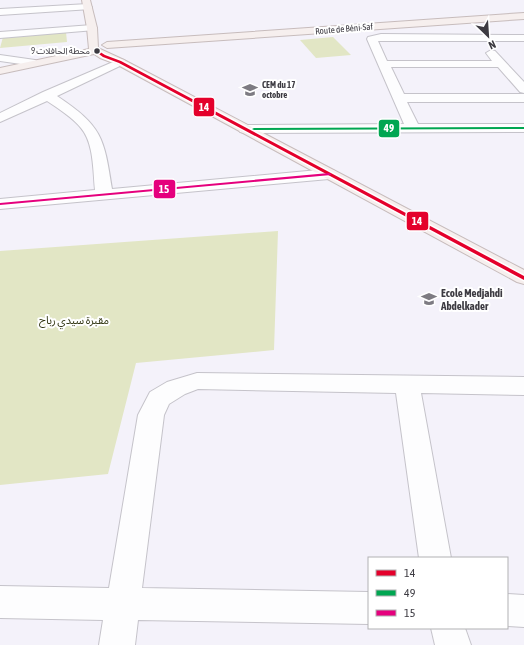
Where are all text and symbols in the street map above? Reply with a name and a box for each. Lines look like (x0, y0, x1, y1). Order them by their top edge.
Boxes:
north arrow (468, 16, 508, 56)
street label: Route de Béni-Saf (315, 21, 374, 37)
text: N (487, 38, 498, 52)
place label: محطة الحافلات 9 (31, 46, 90, 56)
marker: محطة الحافلات 9 (92, 46, 102, 56)
place label: CEM du 17 octobre (262, 80, 295, 100)
school or university icon: CEM du 17 octobre (241, 81, 259, 99)
line badge: 14 (193, 97, 215, 117)
text: 14 (199, 101, 209, 113)
line badge: 49 (378, 119, 400, 138)
text: 49 (383, 122, 394, 134)
line badge: 15 (153, 179, 176, 199)
text: 15 (159, 183, 169, 195)
line badge: 14 (406, 211, 429, 231)
text: 14 (412, 215, 422, 227)
place label: Ecole Medjahdi Abdelkader (440, 287, 503, 312)
school or university icon: Ecole Medjahdi Abdelkader (420, 290, 438, 308)
park label: مقبرة سيدي رباح (39, 314, 109, 330)
legend (368, 557, 508, 629)
text: 14 (404, 566, 416, 580)
text: 49 (404, 586, 416, 600)
text: 15 (404, 606, 415, 620)

